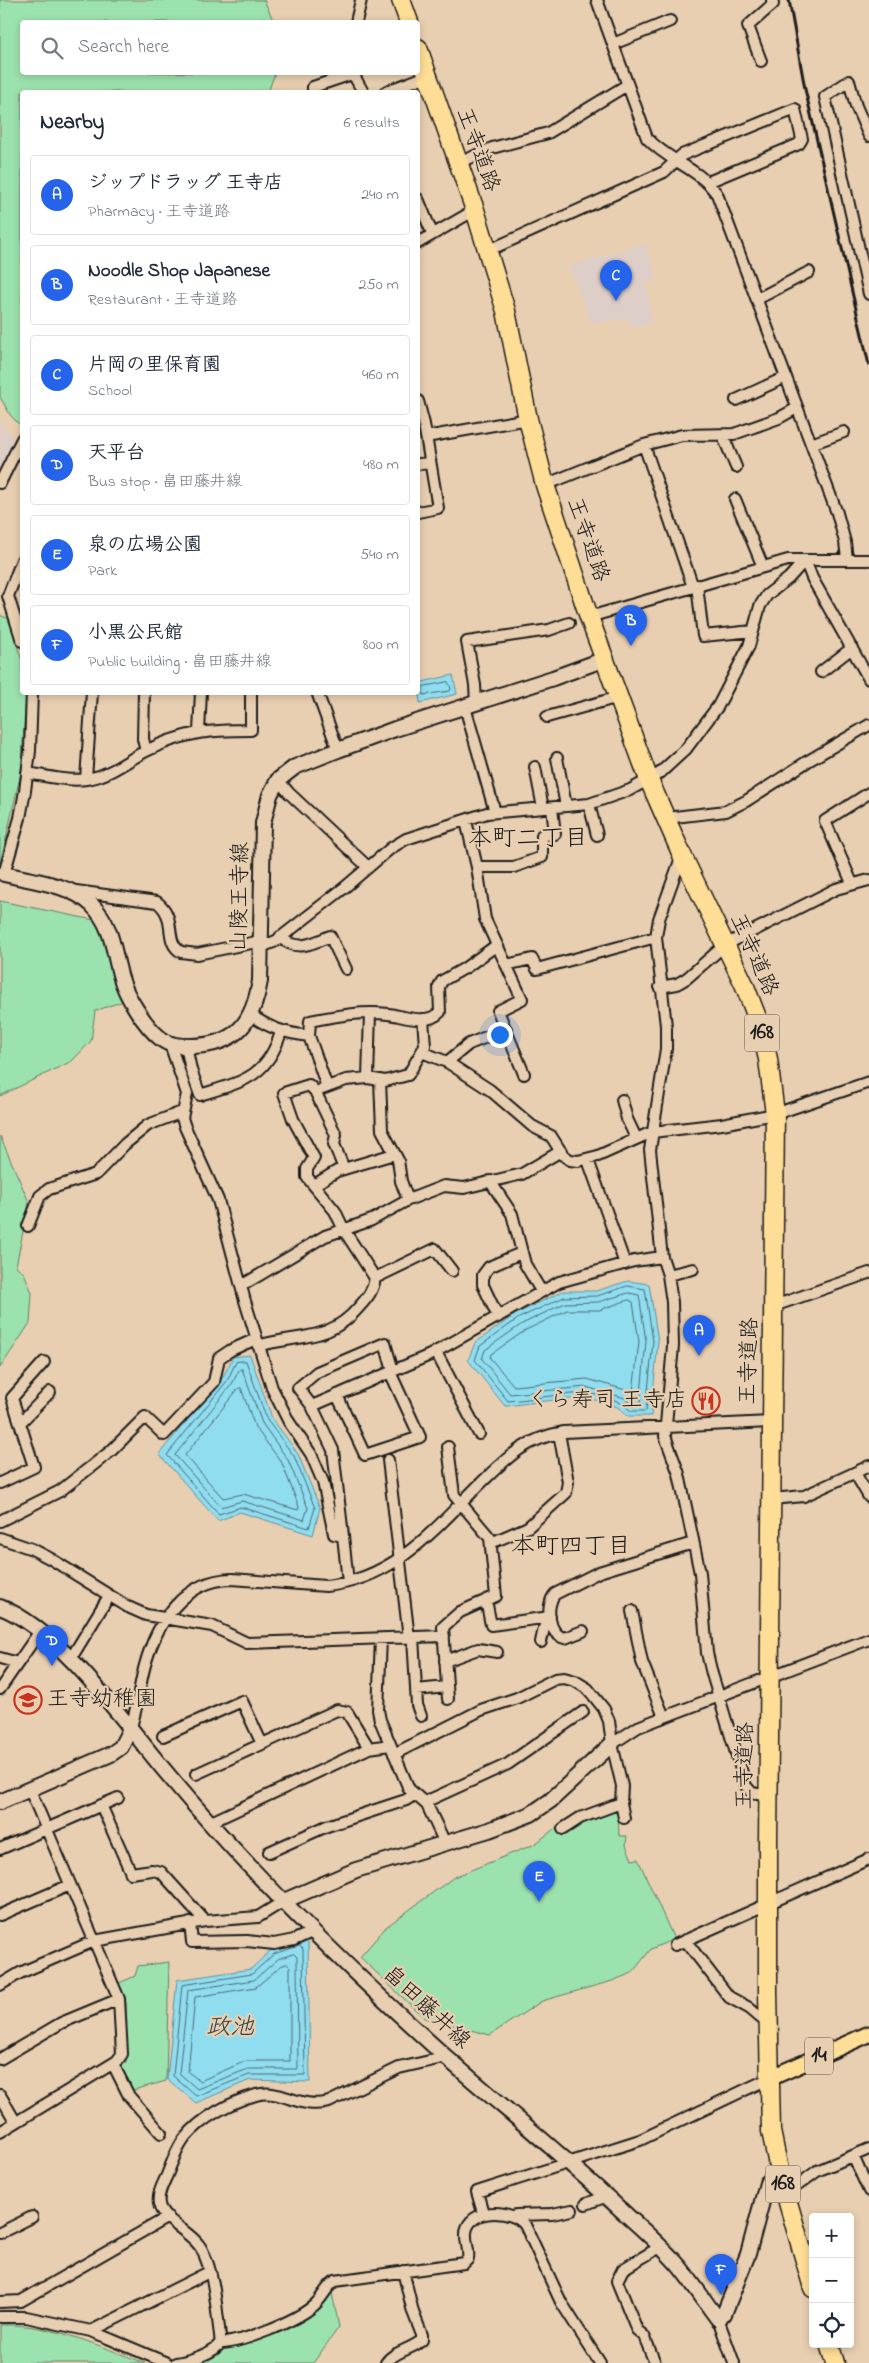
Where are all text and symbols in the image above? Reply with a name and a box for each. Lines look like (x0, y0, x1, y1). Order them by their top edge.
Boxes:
search box (20, 20, 420, 75)
icon: search (38, 34, 66, 62)
text: Search here (78, 34, 169, 61)
street label: 王寺道路 (447, 103, 507, 197)
text: Nearby (40, 108, 104, 138)
text: 6 results (343, 111, 400, 135)
text: ジップドラッグ 王寺店 (88, 170, 283, 197)
text: A (52, 183, 62, 207)
text: 240 m (361, 183, 399, 207)
text: Pharmacy · 王寺道路 (88, 200, 230, 224)
text: Noodle Shop Japanese (88, 258, 270, 285)
pin: C (600, 260, 632, 301)
text: B (52, 273, 62, 297)
text: 250 m (359, 273, 399, 297)
text: Restaurant · 王寺道路 (88, 288, 238, 312)
text: 片岡の里保育園 (88, 352, 221, 379)
text: C (53, 363, 61, 387)
text: 460 m (362, 363, 399, 387)
text: School (88, 379, 132, 403)
text: 天平台 (88, 440, 145, 467)
text: D (51, 453, 63, 477)
text: 480 m (363, 453, 399, 477)
text: Bus stop · 畠田藤井線 (88, 470, 242, 494)
street label: 王寺道路 (558, 493, 616, 587)
text: 泉の広場公園 (88, 532, 202, 559)
text: E (52, 543, 62, 567)
text: 540 m (360, 543, 399, 567)
text: Park (88, 559, 117, 583)
pin: B (615, 605, 647, 646)
text: 小黒公民館 (88, 620, 183, 647)
text: F (52, 633, 62, 657)
text: 800 m (363, 633, 399, 657)
text: Public building · 畠田藤井線 (88, 650, 272, 674)
district label: 本町二丁目 (468, 822, 588, 857)
street label: 山陵王寺線 (224, 842, 258, 952)
street label: 王寺道路 (720, 908, 786, 1002)
road number: 168 (744, 1014, 780, 1052)
your location (487, 1022, 513, 1048)
pin: A (683, 1315, 715, 1356)
street label: 王寺道路 (732, 1316, 768, 1406)
place label: くら寿司 王寺店 (527, 1385, 687, 1417)
restaurant icon: くら寿司 王寺店 (691, 1386, 721, 1416)
district label: 本町四丁目 (511, 1530, 631, 1565)
pin: D (36, 1625, 68, 1666)
place label: 王寺幼稚園 (47, 1684, 157, 1716)
school or university icon: 王寺幼稚園 (13, 1685, 43, 1715)
street label: 王寺道路 (729, 1722, 763, 1810)
pin: E (523, 1861, 555, 1902)
street label: 畠田藤井線 (375, 1959, 477, 2057)
water label: 政池 (206, 2011, 255, 2046)
road number: 14 (805, 2038, 833, 2074)
road number: 168 (766, 2166, 800, 2202)
map controls (809, 2213, 854, 2348)
button: + (809, 2213, 854, 2258)
pin: F (705, 2254, 737, 2295)
button: − (809, 2258, 854, 2303)
button: locate (809, 2303, 854, 2348)

